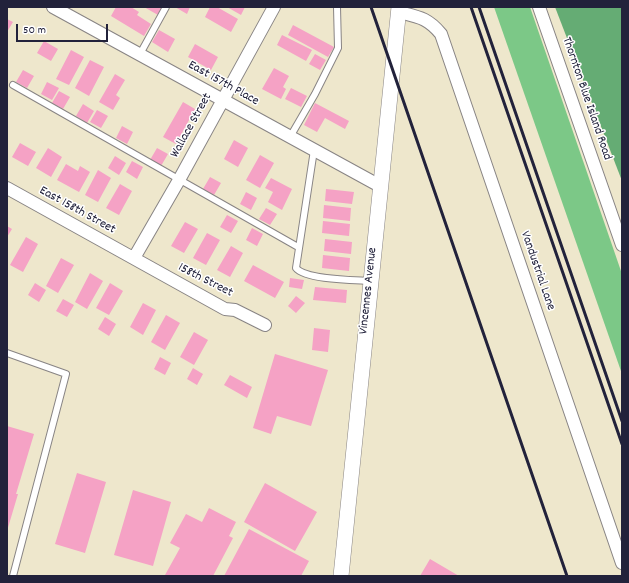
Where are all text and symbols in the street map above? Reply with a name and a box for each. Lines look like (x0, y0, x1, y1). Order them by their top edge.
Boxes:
scale bar (18, 16, 110, 42)
text: 50 m (23, 22, 46, 39)
street label: Thornton Blue Island Road (558, 35, 614, 163)
street label: East 157th Place (185, 58, 261, 110)
street label: Wallace Street (168, 91, 216, 161)
street label: East 158th Street (36, 184, 118, 238)
street label: Vandustrial Lane (516, 229, 558, 313)
street label: Vincennes Avenue (357, 247, 381, 335)
street label: 158th Street (175, 261, 235, 301)

